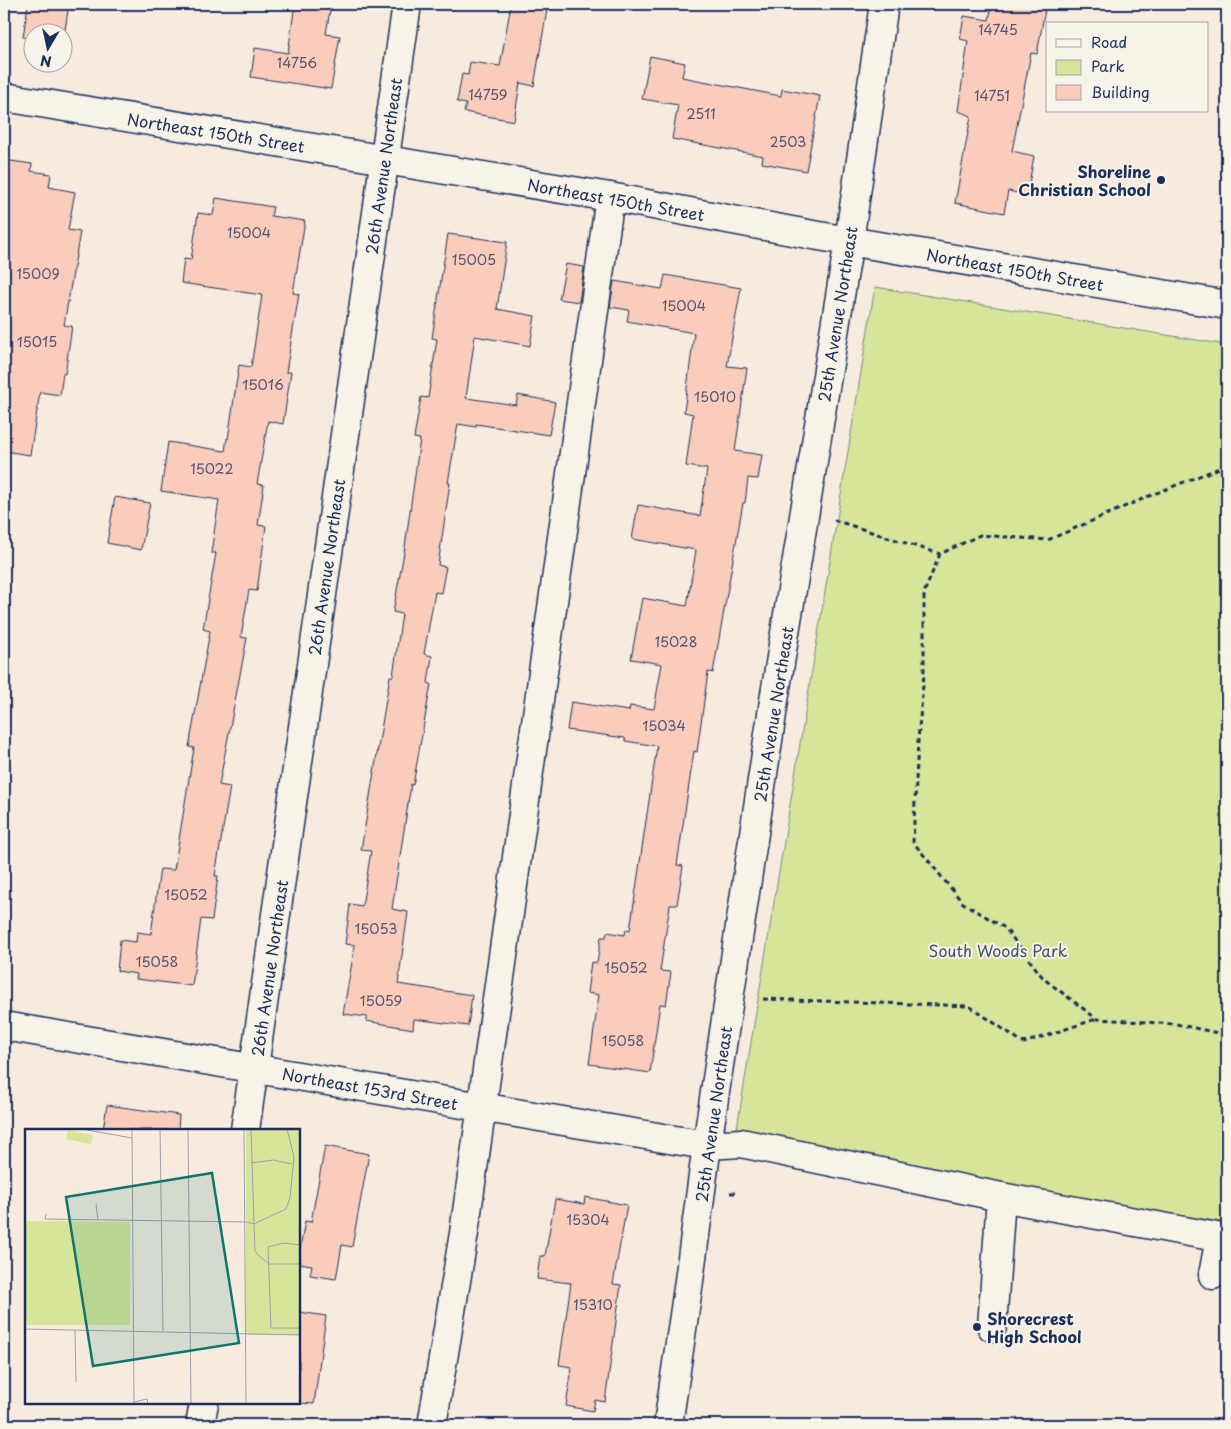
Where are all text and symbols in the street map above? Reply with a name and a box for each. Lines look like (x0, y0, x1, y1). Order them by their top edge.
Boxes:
house number: 14745 (978, 19, 1018, 40)
north arrow (22, 22, 72, 72)
legend (1046, 22, 1208, 112)
text: Road (1091, 30, 1127, 53)
text: N (39, 50, 53, 73)
house number: 14756 (277, 52, 317, 73)
text: Park (1091, 54, 1125, 77)
street label: 26th Avenue Northeast (359, 76, 407, 256)
text: Building (1091, 80, 1150, 103)
house number: 14759 (468, 84, 508, 105)
house number: 14751 (974, 85, 1010, 106)
house number: 2511 (686, 103, 716, 124)
street label: Northeast 150th Street (126, 106, 307, 158)
house number: 2503 (770, 131, 806, 152)
place label: Shoreline Christian School (1018, 159, 1151, 201)
street label: Northeast 150th Street (526, 172, 707, 226)
marker: Shoreline Christian School (1155, 174, 1167, 186)
house number: 15004 (227, 222, 271, 243)
street label: 25th Avenue Northeast (811, 225, 863, 403)
street label: Northeast 150th Street (925, 242, 1106, 296)
house number: 15005 (452, 249, 496, 270)
house number: 15009 (16, 263, 60, 284)
house number: 15004 (662, 295, 706, 316)
house number: 15015 (17, 331, 57, 352)
house number: 15016 (242, 374, 284, 395)
house number: 15010 (694, 386, 736, 407)
house number: 15022 (191, 458, 233, 479)
street label: 26th Avenue Northeast (302, 477, 350, 657)
street label: 25th Avenue Northeast (747, 625, 799, 803)
house number: 15028 (655, 631, 697, 652)
house number: 15034 (642, 715, 686, 736)
street label: 26th Avenue Northeast (245, 878, 293, 1058)
house number: 15052 (164, 884, 208, 905)
house number: 15053 (355, 918, 397, 939)
park label: South Woods Park (929, 938, 1068, 962)
house number: 15058 (136, 951, 178, 972)
house number: 15052 (604, 957, 648, 978)
house number: 15059 (360, 990, 402, 1011)
street label: 25th Avenue Northeast (689, 1025, 737, 1203)
house number: 15058 (602, 1030, 644, 1051)
street label: Northeast 153rd Street (280, 1061, 460, 1115)
inset map (25, 1129, 300, 1404)
house number: 15304 (566, 1209, 610, 1230)
house number: 15310 (573, 1294, 613, 1315)
place label: Shorecrest High School (987, 1306, 1081, 1348)
marker: Shorecrest High School (971, 1321, 983, 1333)

